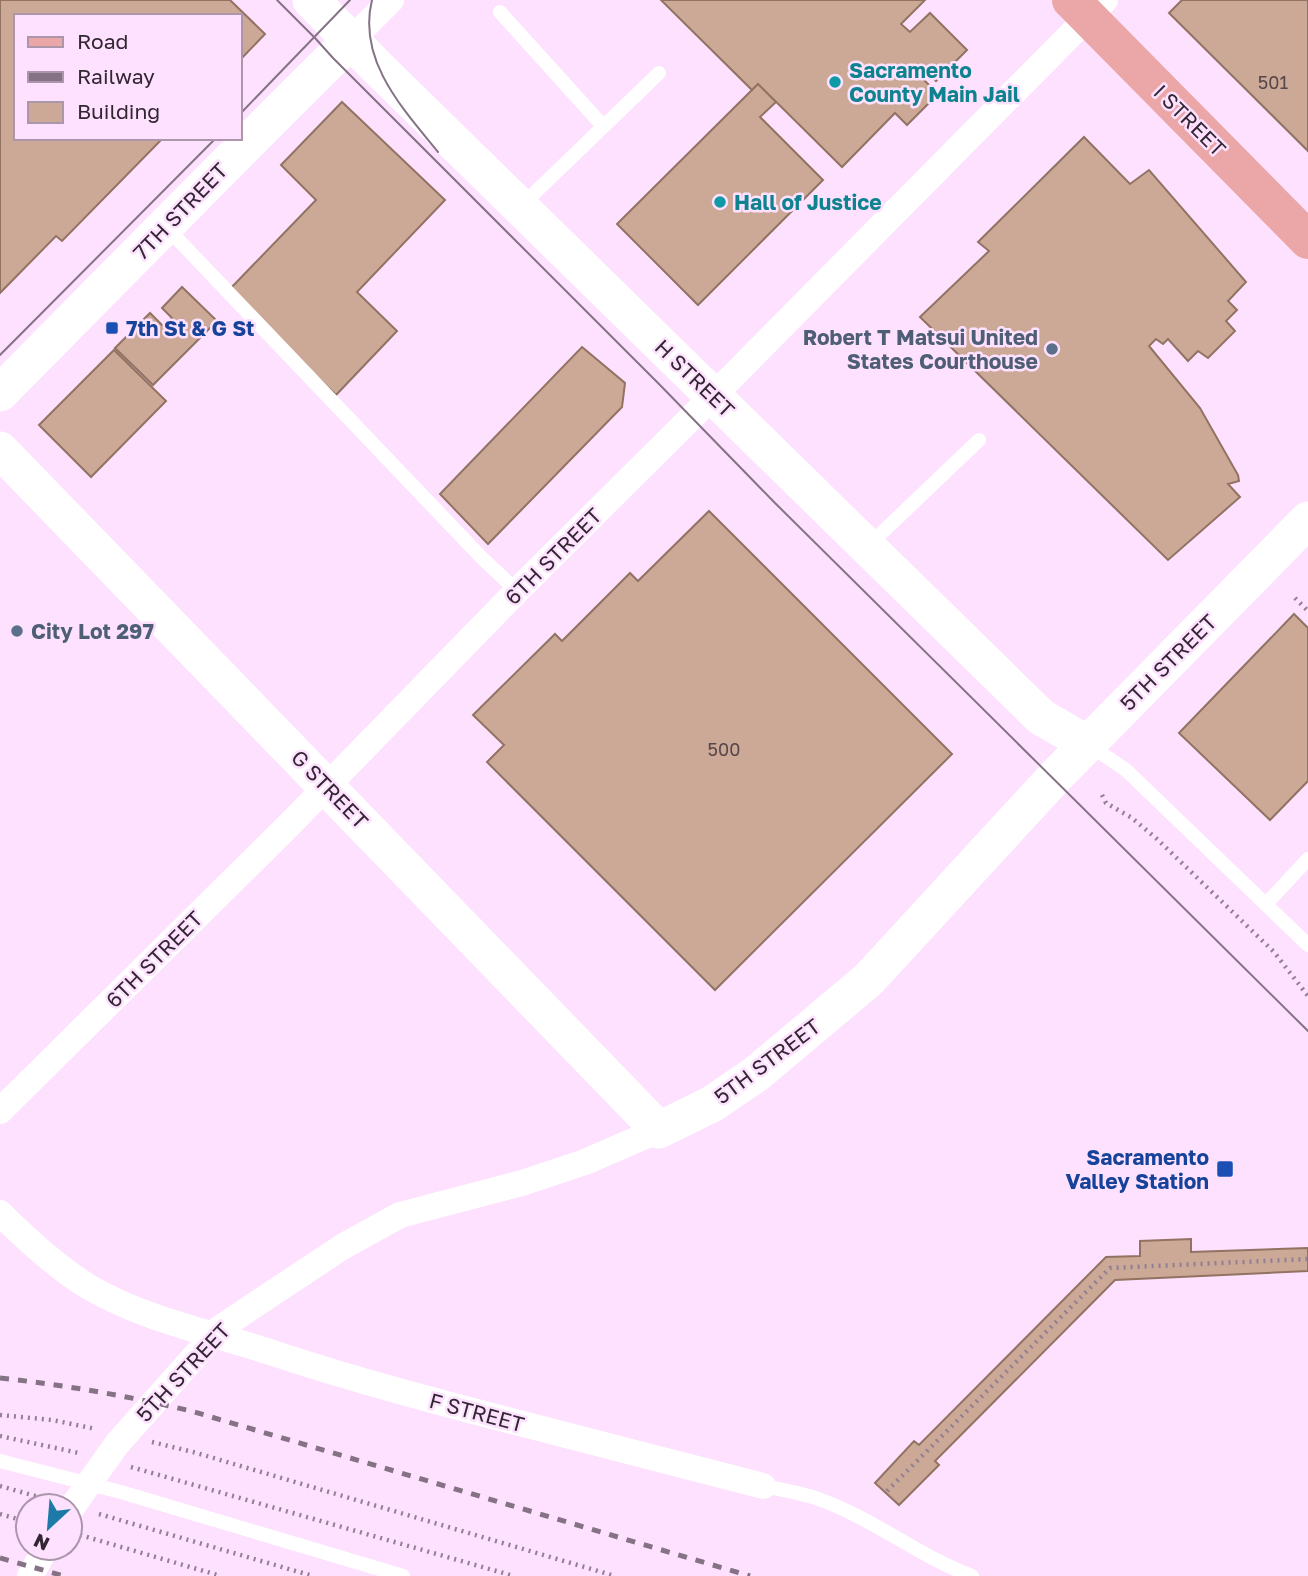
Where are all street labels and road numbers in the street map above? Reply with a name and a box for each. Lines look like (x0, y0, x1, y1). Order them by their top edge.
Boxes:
street label: I STREET (1149, 79, 1231, 161)
street label: 7TH STREET (127, 157, 233, 265)
street label: H STREET (650, 334, 740, 422)
street label: 6TH STREET (499, 502, 607, 610)
street label: 5TH STREET (1114, 608, 1222, 716)
street label: G STREET (286, 744, 374, 834)
street label: 6TH STREET (100, 905, 208, 1013)
street label: 5TH STREET (709, 1013, 825, 1109)
street label: 5TH STREET (131, 1317, 235, 1427)
street label: F STREET (427, 1387, 527, 1437)

